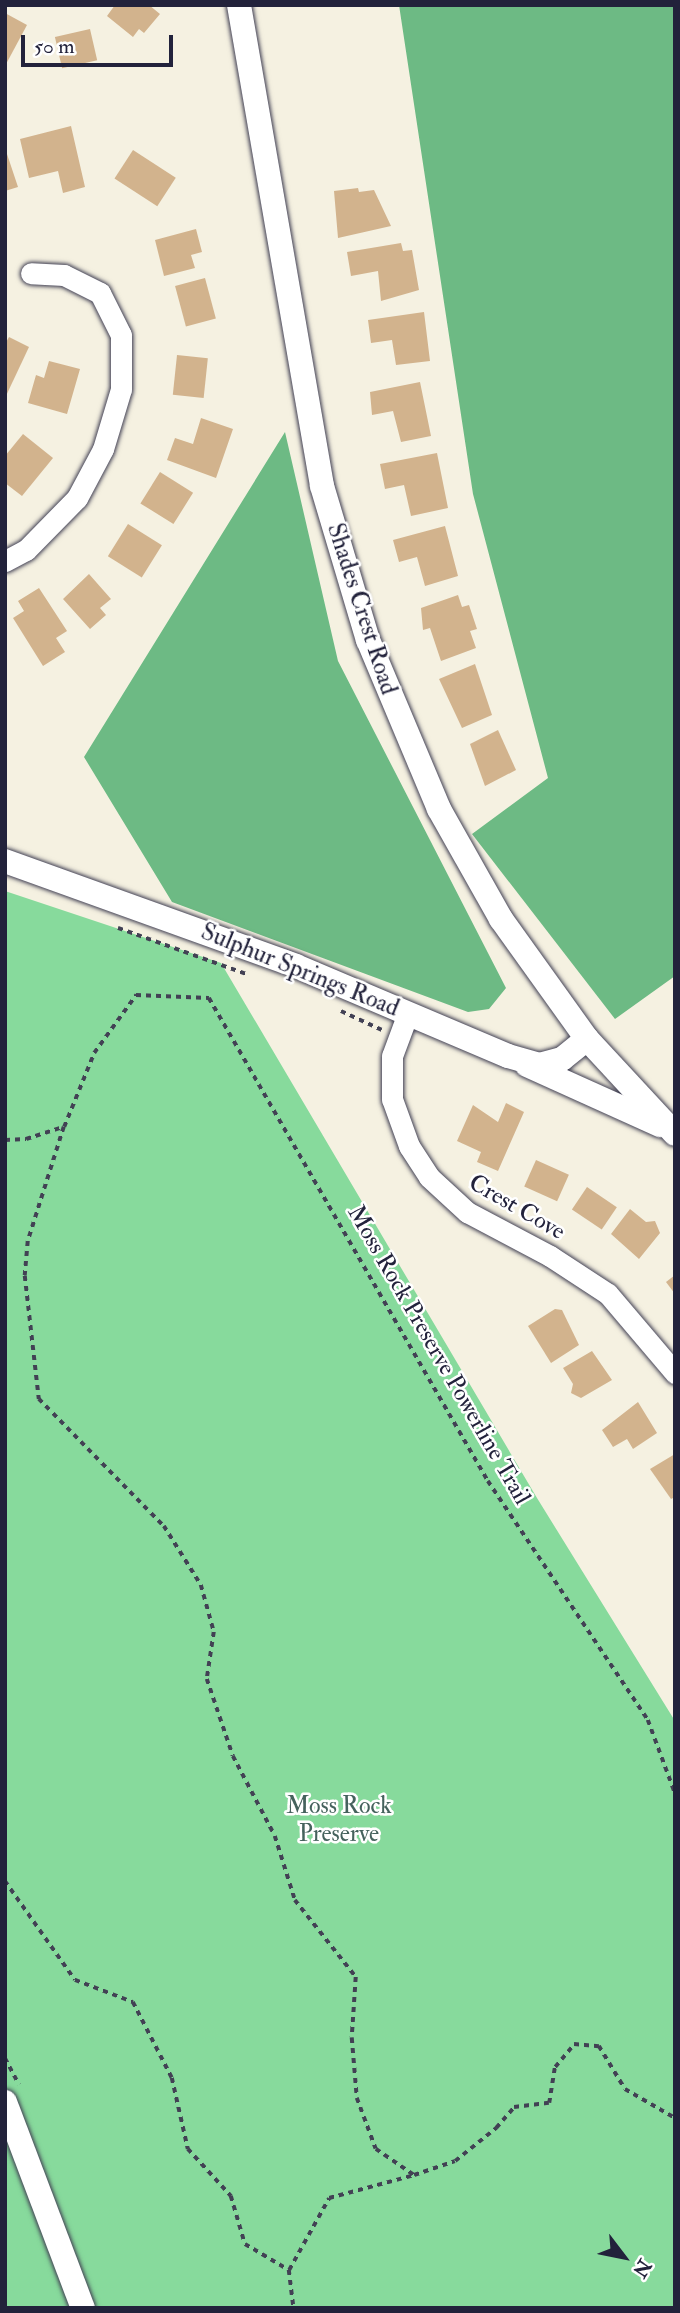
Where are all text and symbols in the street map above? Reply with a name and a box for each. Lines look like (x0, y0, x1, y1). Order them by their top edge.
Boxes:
scale bar (24, 21, 177, 65)
text: 50 m (34, 33, 75, 60)
street label: Shades Crest Road (321, 520, 403, 698)
street label: Sulphur Springs Road (197, 917, 403, 1023)
street label: Crest Cove (464, 1168, 570, 1246)
street label: Moss Rock Preserve Powerline Trail (341, 1200, 537, 1510)
park label: Moss Rock Preserve (286, 1792, 392, 1848)
north arrow (589, 2222, 659, 2292)
text: N (627, 2255, 656, 2282)

